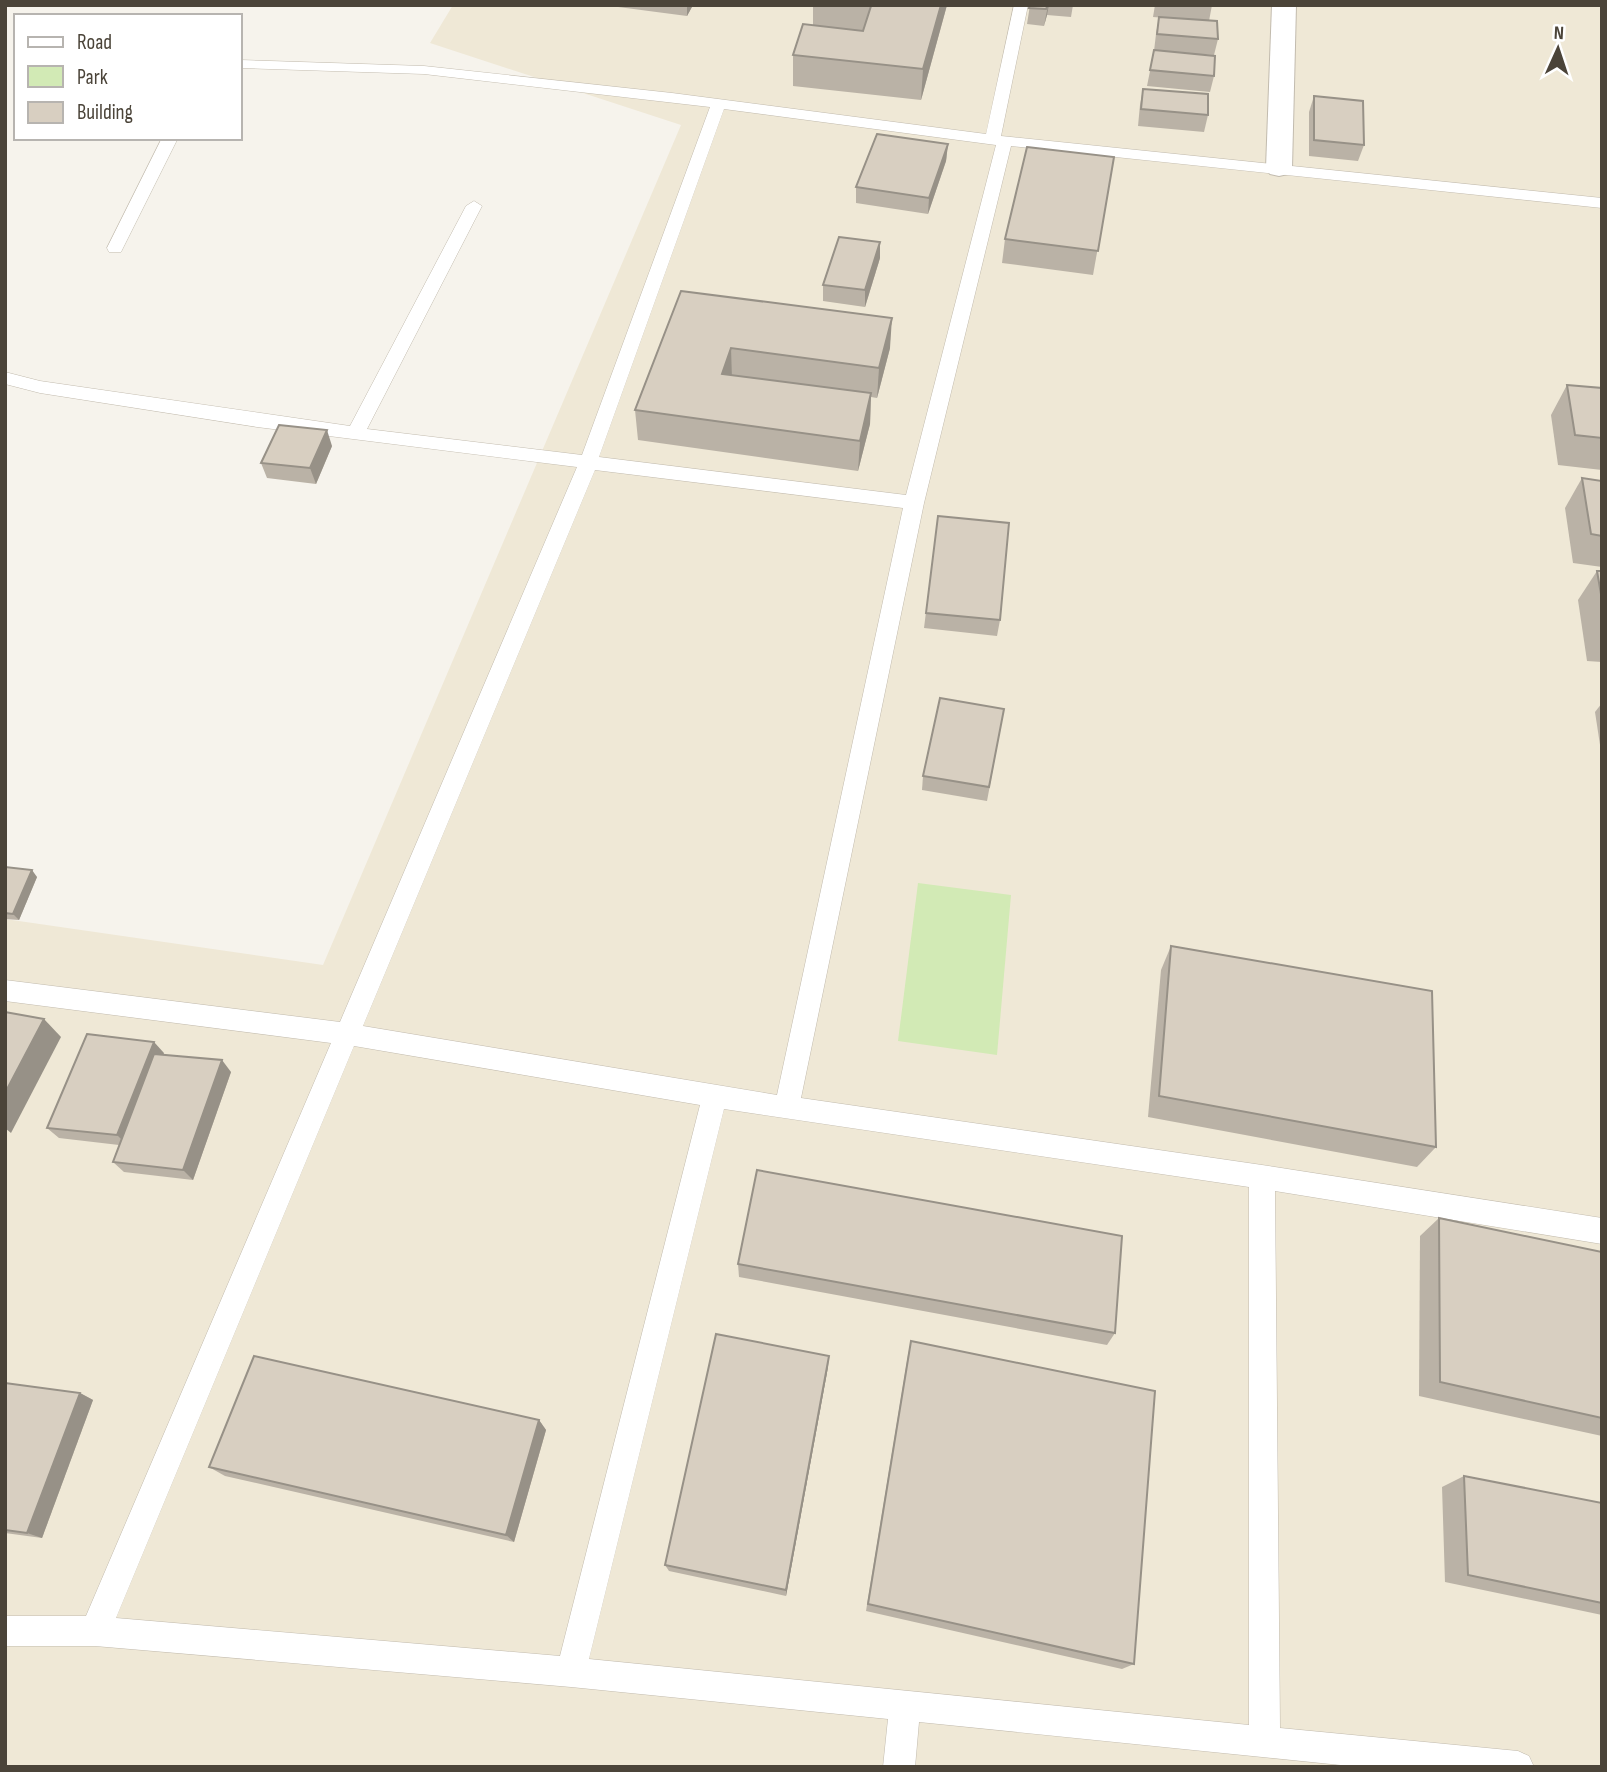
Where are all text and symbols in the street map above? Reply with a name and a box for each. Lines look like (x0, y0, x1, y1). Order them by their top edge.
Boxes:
legend (14, 14, 242, 140)
north arrow (1523, 14, 1593, 84)
text: N (1553, 22, 1564, 45)
text: Road (77, 30, 112, 55)
text: Park (77, 65, 108, 90)
text: Building (77, 100, 133, 125)

